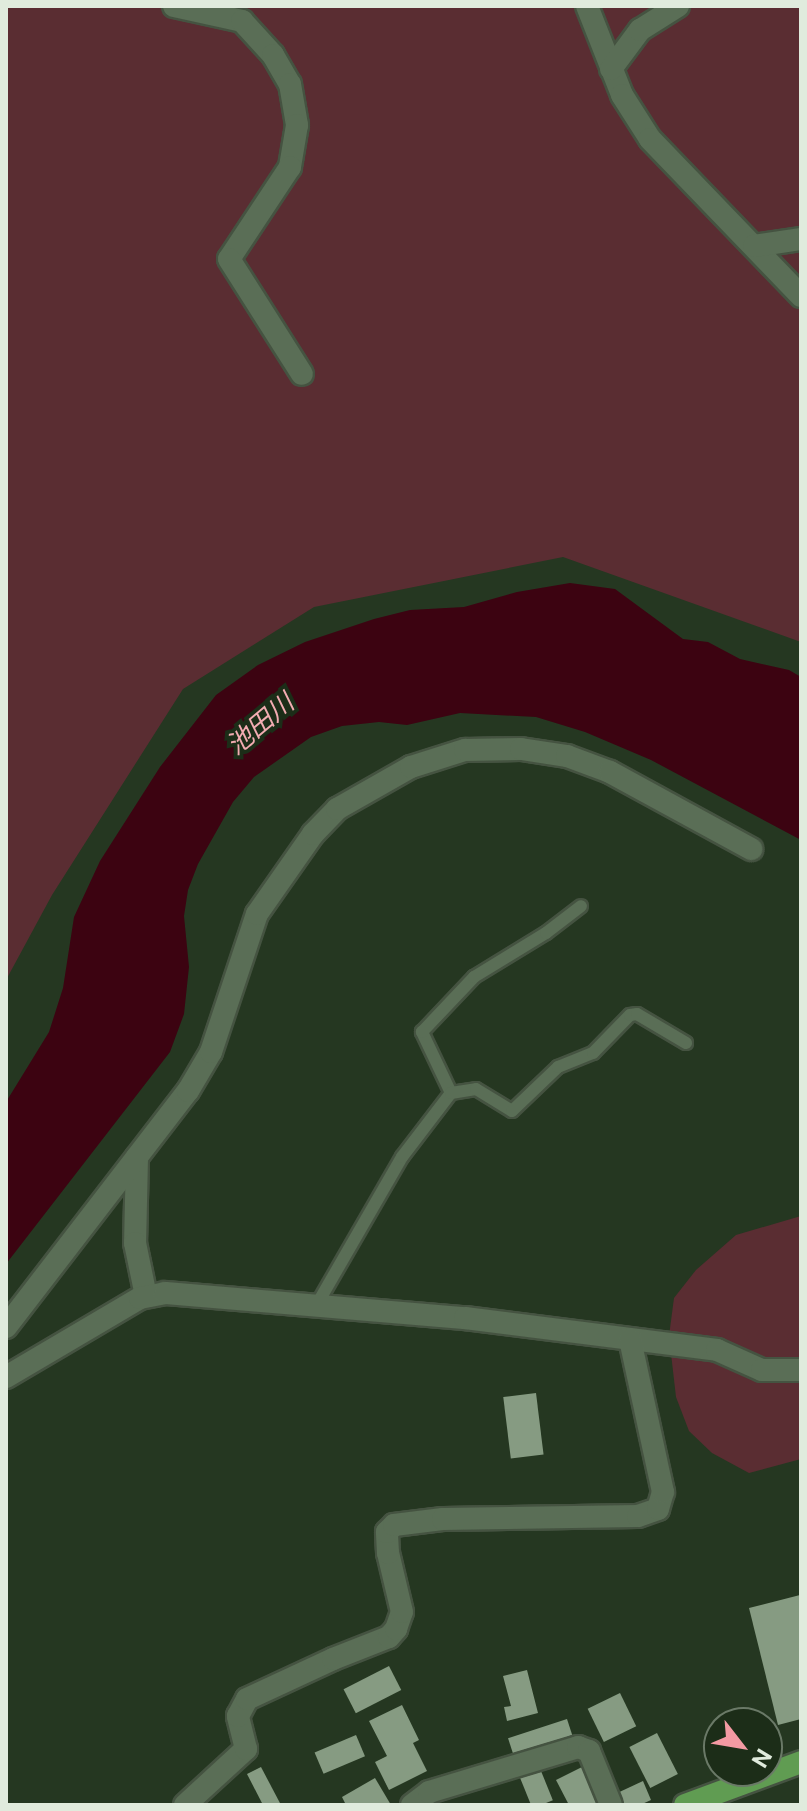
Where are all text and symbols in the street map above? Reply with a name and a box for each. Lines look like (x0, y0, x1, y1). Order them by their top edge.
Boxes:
water label: 池田川 (220, 687, 300, 761)
north arrow (703, 1707, 783, 1787)
text: N (746, 1744, 777, 1772)

